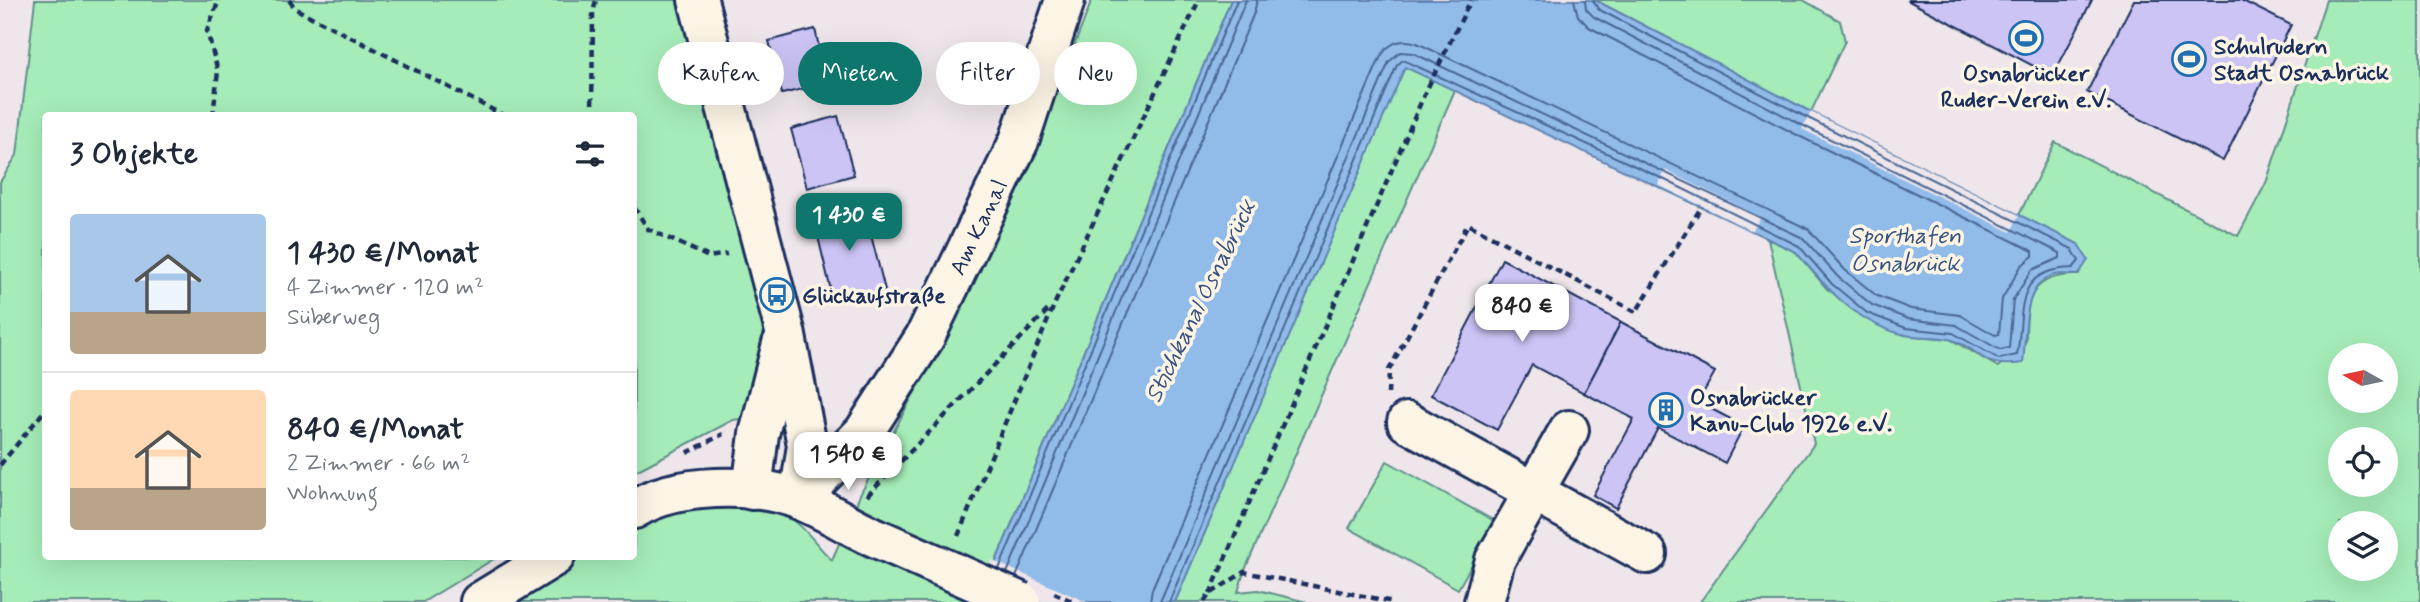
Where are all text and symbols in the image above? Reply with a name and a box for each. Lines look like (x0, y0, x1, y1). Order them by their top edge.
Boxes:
sports icon: Osnabrücker Ruder-Verein e.V. (2007, 19, 2045, 57)
place label: Schulrudern Stadt Osnabrück (2214, 33, 2389, 89)
sports icon: Schulrudern Stadt Osnabrück (2170, 40, 2208, 78)
chip: Kaufen (658, 42, 784, 105)
chip: Mieten (798, 42, 922, 105)
chip: Filter (936, 42, 1040, 105)
chip: Neu (1054, 42, 1137, 105)
place label: Osnabrücker Ruder-Verein e.V. (1941, 60, 2112, 116)
text: 3 Objekte (70, 135, 198, 174)
icon: filters (571, 135, 609, 173)
street label: Am Kanal (944, 175, 1016, 281)
pin: 1 430 € (784, 194, 914, 253)
water label: Stichkanal Osnabrück (1139, 194, 1264, 408)
text: 1 430 € (812, 201, 886, 231)
water label: Sporthafen Osnabrück (1849, 221, 1961, 280)
text: 1 430 €/Monat (287, 234, 479, 273)
icon: home (126, 242, 210, 326)
text: 4 Zimmer · 120 m² (287, 273, 484, 303)
bus stop icon: Glückaufstraße (758, 276, 796, 314)
place label: Glückaufstraße (802, 282, 946, 312)
pin: 840 € (1473, 284, 1571, 344)
text: 840 € (1491, 292, 1553, 322)
text: Süberweg (287, 303, 380, 333)
north arrow (2328, 343, 2398, 413)
map controls (2328, 343, 2398, 581)
place label: Osnabrücker Kanu-Club 1926 e.V. (1690, 384, 1892, 440)
building icon: Osnabrücker Kanu-Club 1926 e.V. (1647, 391, 1685, 429)
text: 840 €/Monat (287, 410, 464, 449)
icon: home (126, 418, 210, 502)
button: locate (2328, 427, 2398, 497)
pin: 1 540 € (783, 433, 913, 492)
text: 1 540 € (810, 440, 886, 470)
text: 2 Zimmer · 66 m² (287, 449, 470, 479)
text: Wohnung (287, 479, 378, 509)
button: layers (2328, 511, 2398, 581)

